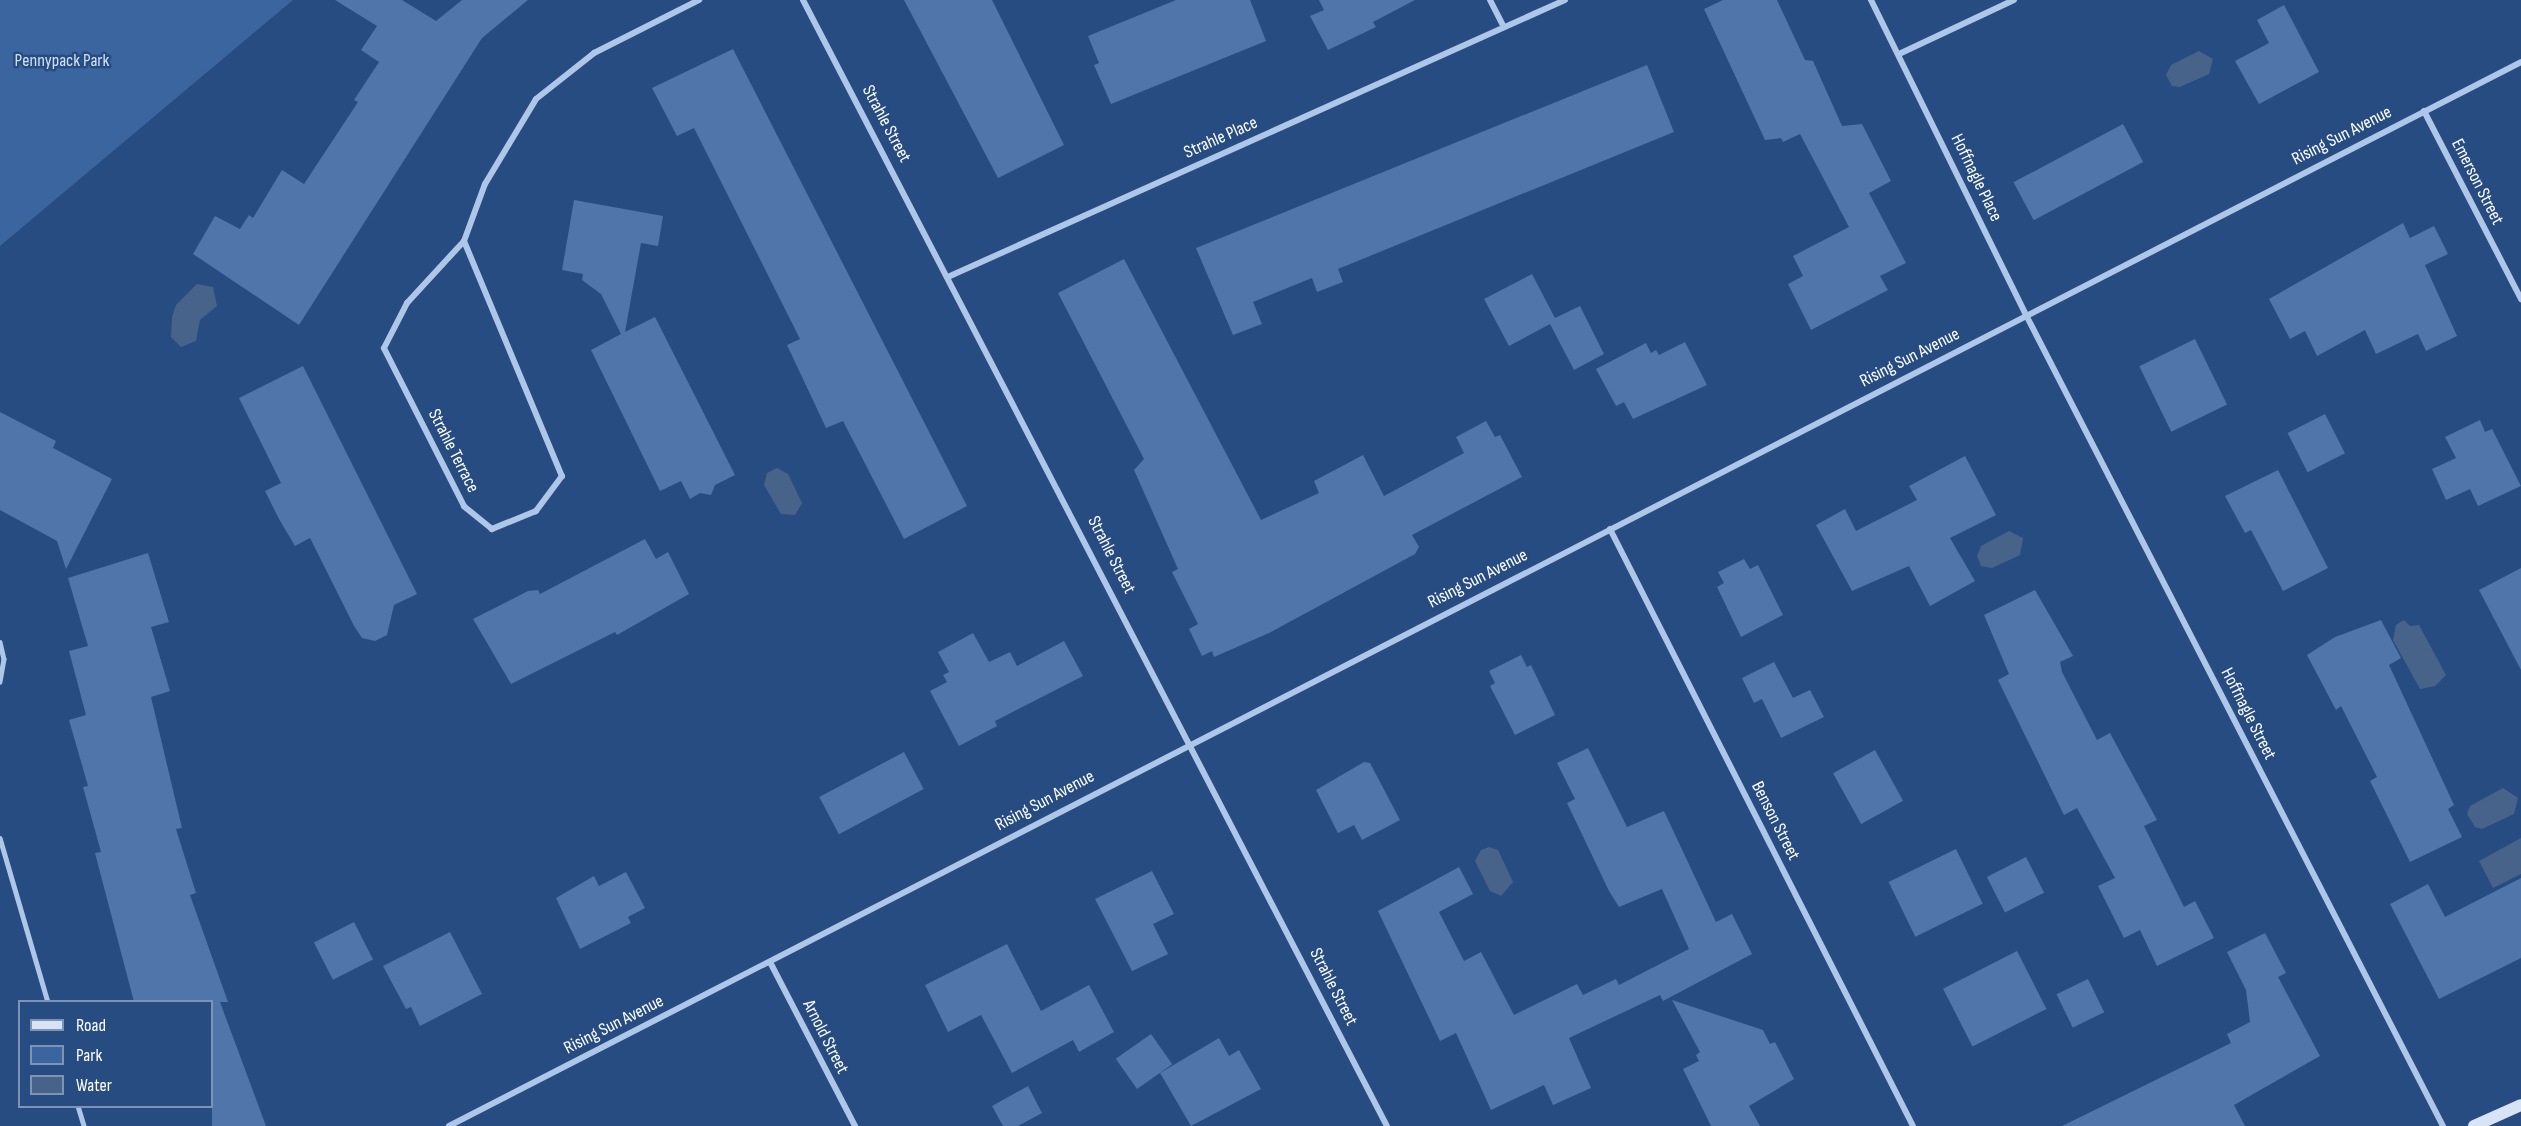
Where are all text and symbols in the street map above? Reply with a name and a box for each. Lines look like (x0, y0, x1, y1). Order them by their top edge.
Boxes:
park label: Pennypack Park (15, 50, 109, 72)
street label: Strahle Street (857, 82, 915, 166)
street label: Rising Sun Avenue (2289, 102, 2395, 170)
street label: Strahle Place (1181, 112, 1261, 164)
street label: Hoffnagle Place (1946, 131, 2006, 225)
street label: Emerson Street (2446, 135, 2508, 229)
street label: Rising Sun Avenue (1857, 324, 1963, 392)
street label: Strahle Terrace (423, 406, 483, 496)
street label: Strahle Street (1082, 513, 1140, 597)
street label: Rising Sun Avenue (1425, 545, 1531, 613)
street label: Hoffnagle Street (2216, 664, 2280, 764)
street label: Rising Sun Avenue (992, 766, 1098, 836)
street label: Benson Street (1746, 778, 1804, 864)
street label: Strahle Street (1304, 945, 1362, 1029)
street label: Rising Sun Avenue (561, 991, 667, 1059)
street label: Arnold Street (797, 996, 853, 1078)
legend (18, 1000, 213, 1108)
text: Road (76, 1015, 106, 1036)
text: Park (76, 1045, 102, 1066)
text: Water (76, 1075, 112, 1096)

